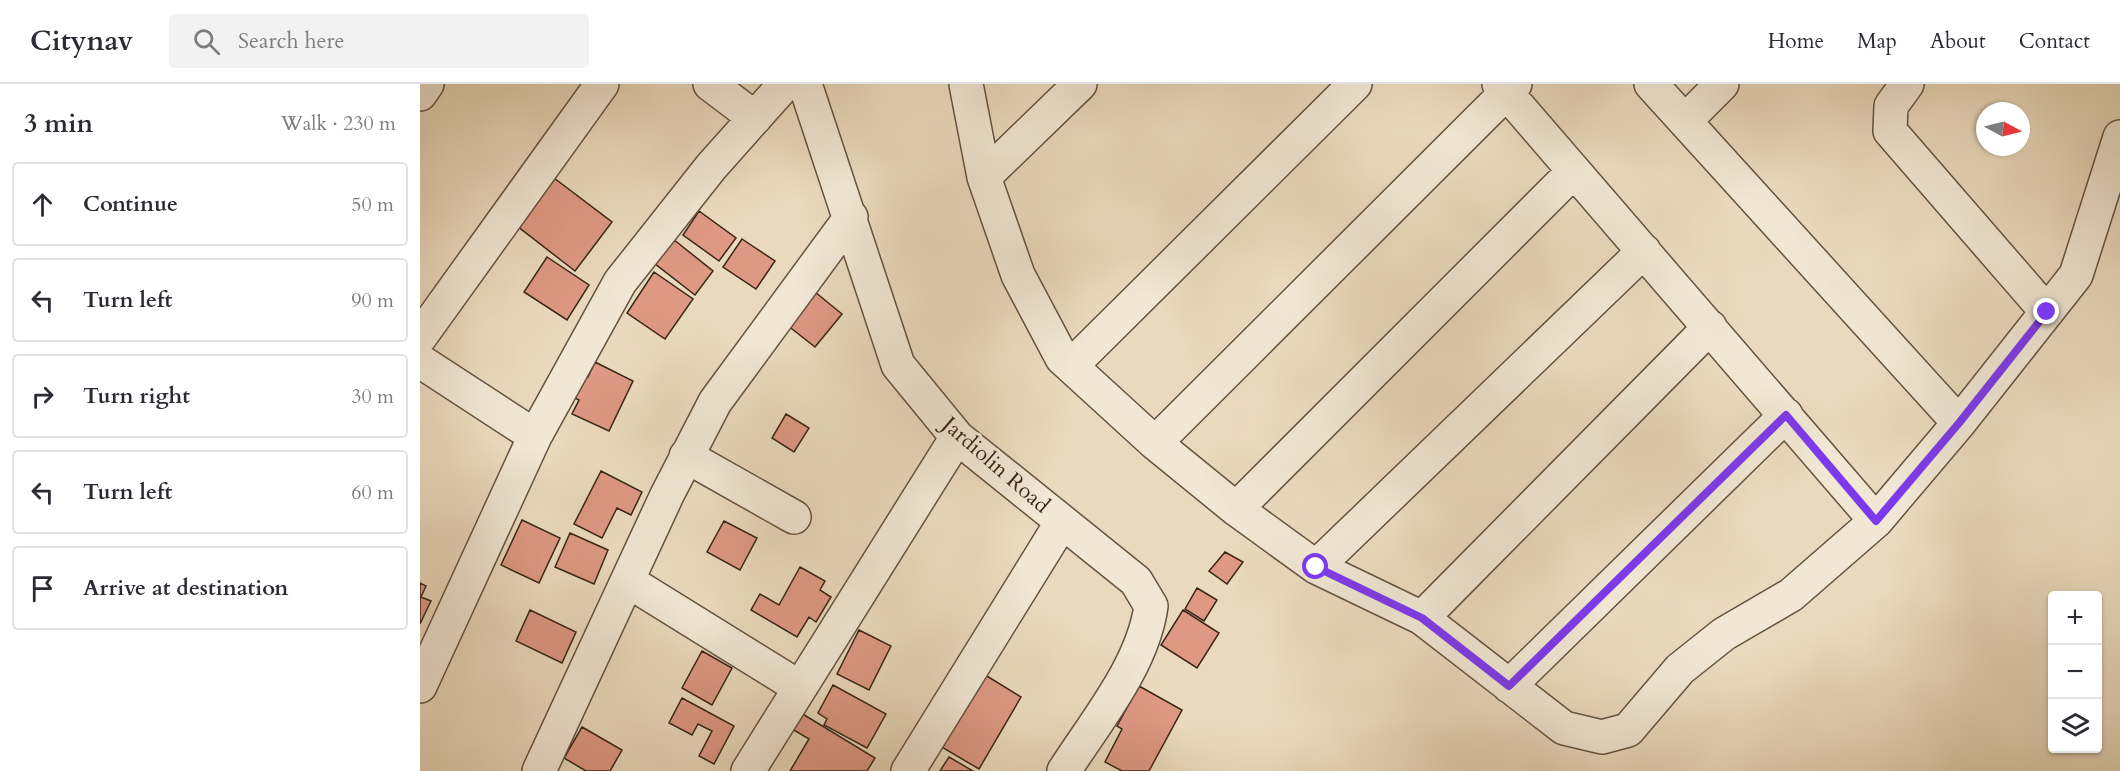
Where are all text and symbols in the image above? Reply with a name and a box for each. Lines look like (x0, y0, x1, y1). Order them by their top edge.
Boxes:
search box (169, 14, 589, 68)
text: Citynav (30, 22, 133, 60)
icon: search (190, 25, 223, 58)
text: Search here (238, 26, 345, 56)
text: Home (1768, 27, 1824, 56)
text: Map (1857, 27, 1897, 56)
text: About (1930, 27, 1986, 56)
text: Contact (2019, 27, 2090, 56)
north arrow (1976, 102, 2030, 156)
text: 3 min (24, 106, 93, 141)
text: Walk · 230 m (281, 110, 396, 137)
icon: ahead (26, 188, 59, 221)
text: Continue (83, 189, 178, 219)
text: 50 m (351, 191, 394, 218)
icon: left (26, 284, 59, 317)
text: Turn left (83, 285, 172, 315)
text: 90 m (351, 287, 394, 314)
route end (2033, 298, 2059, 324)
icon: right (26, 380, 59, 413)
text: Turn right (83, 381, 190, 411)
text: 30 m (351, 383, 394, 410)
street label: Jardiolin Road (934, 408, 1056, 520)
icon: left (26, 476, 59, 509)
text: Turn left (83, 477, 172, 507)
text: 60 m (351, 479, 394, 506)
route start (1302, 553, 1328, 579)
icon: arrive (26, 572, 59, 605)
text: Arrive at destination (83, 573, 288, 603)
map controls (2048, 591, 2102, 753)
button: + (2048, 591, 2102, 645)
button: − (2048, 645, 2102, 699)
button: layers (2048, 699, 2102, 753)

